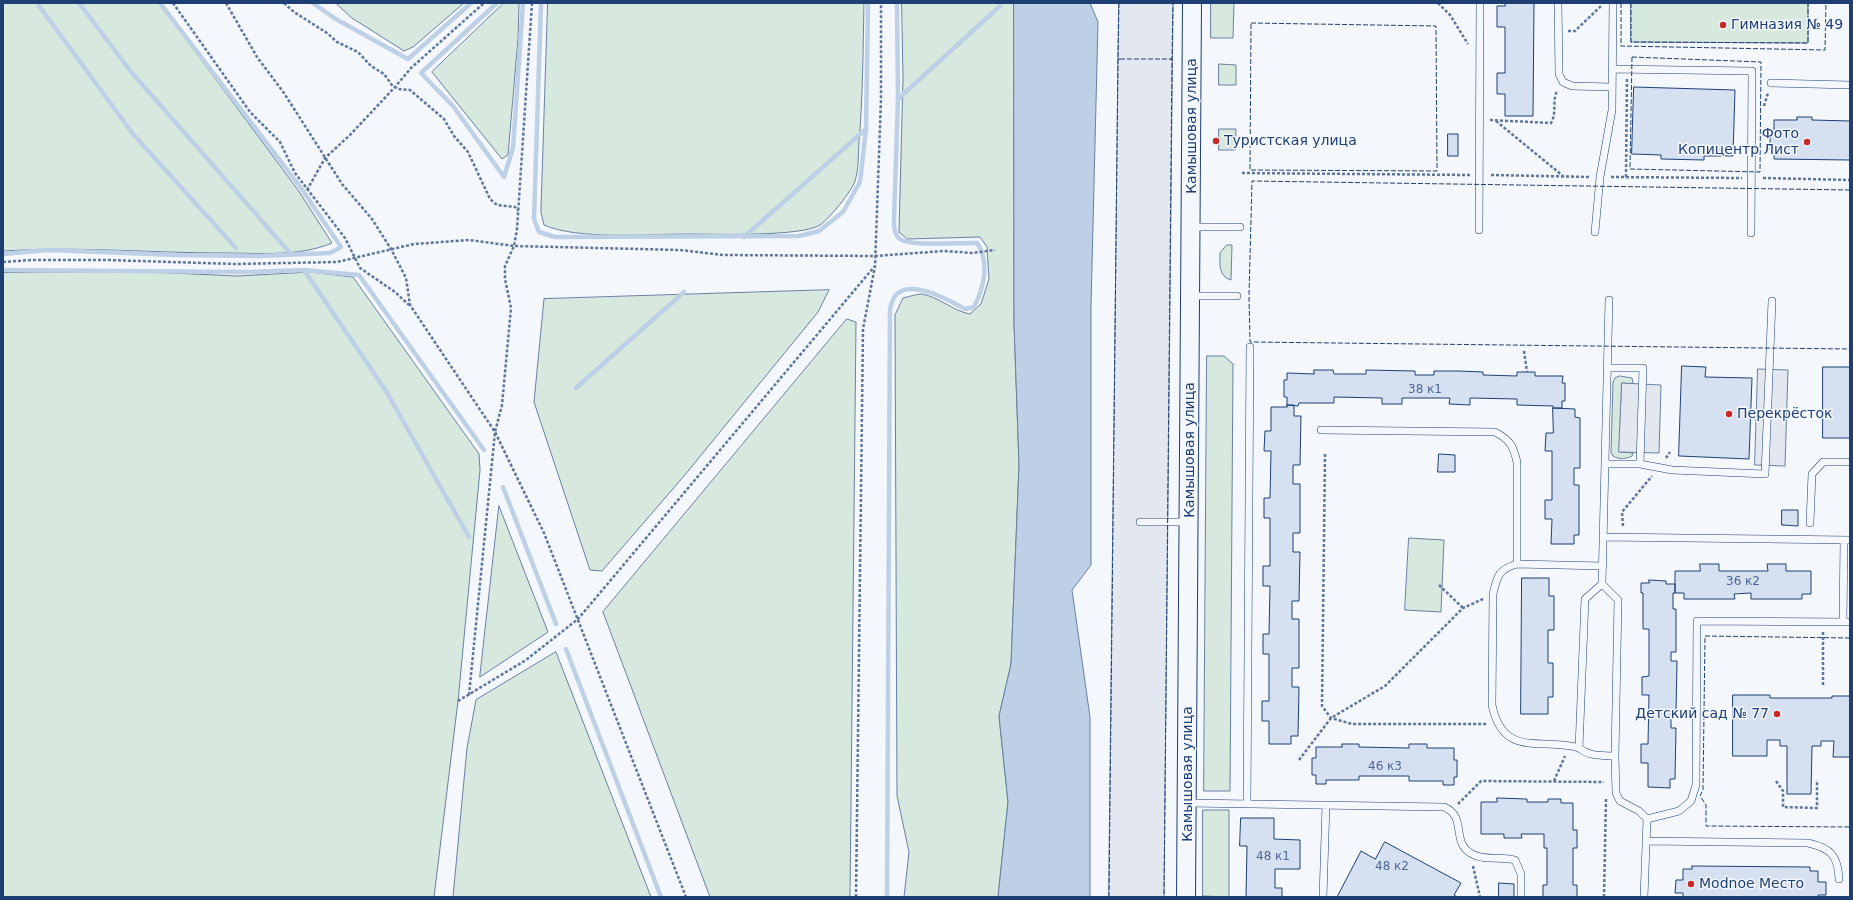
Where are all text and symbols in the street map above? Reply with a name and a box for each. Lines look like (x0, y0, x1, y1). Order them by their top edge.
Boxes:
place label: Гимназия № 49 (1731, 17, 1843, 33)
marker: Гимназия № 49 (1718, 20, 1728, 30)
street label: Камышовая улица (1184, 58, 1200, 194)
place label: Фото Копицентр Лист (1678, 126, 1799, 158)
place label: Туристская улица (1224, 133, 1357, 149)
marker: Туристская улица (1211, 136, 1221, 146)
marker: Фото Копицентр Лист (1802, 137, 1812, 147)
street label: Камышовая улица (1182, 382, 1198, 518)
house number: 38 к1 (1408, 383, 1442, 397)
place label: Перекрёсток (1737, 406, 1832, 422)
marker: Перекрёсток (1724, 409, 1734, 419)
house number: 36 к2 (1726, 575, 1760, 589)
street label: Камышовая улица (1180, 706, 1196, 842)
place label: Детский сад № 77 (1635, 706, 1769, 722)
marker: Детский сад № 77 (1772, 709, 1782, 719)
house number: 46 к3 (1368, 760, 1402, 774)
house number: 48 к1 (1256, 850, 1290, 864)
house number: 48 к2 (1375, 860, 1409, 874)
place label: Modnoe Место (1699, 876, 1804, 892)
marker: Modnoe Место (1686, 879, 1696, 889)

